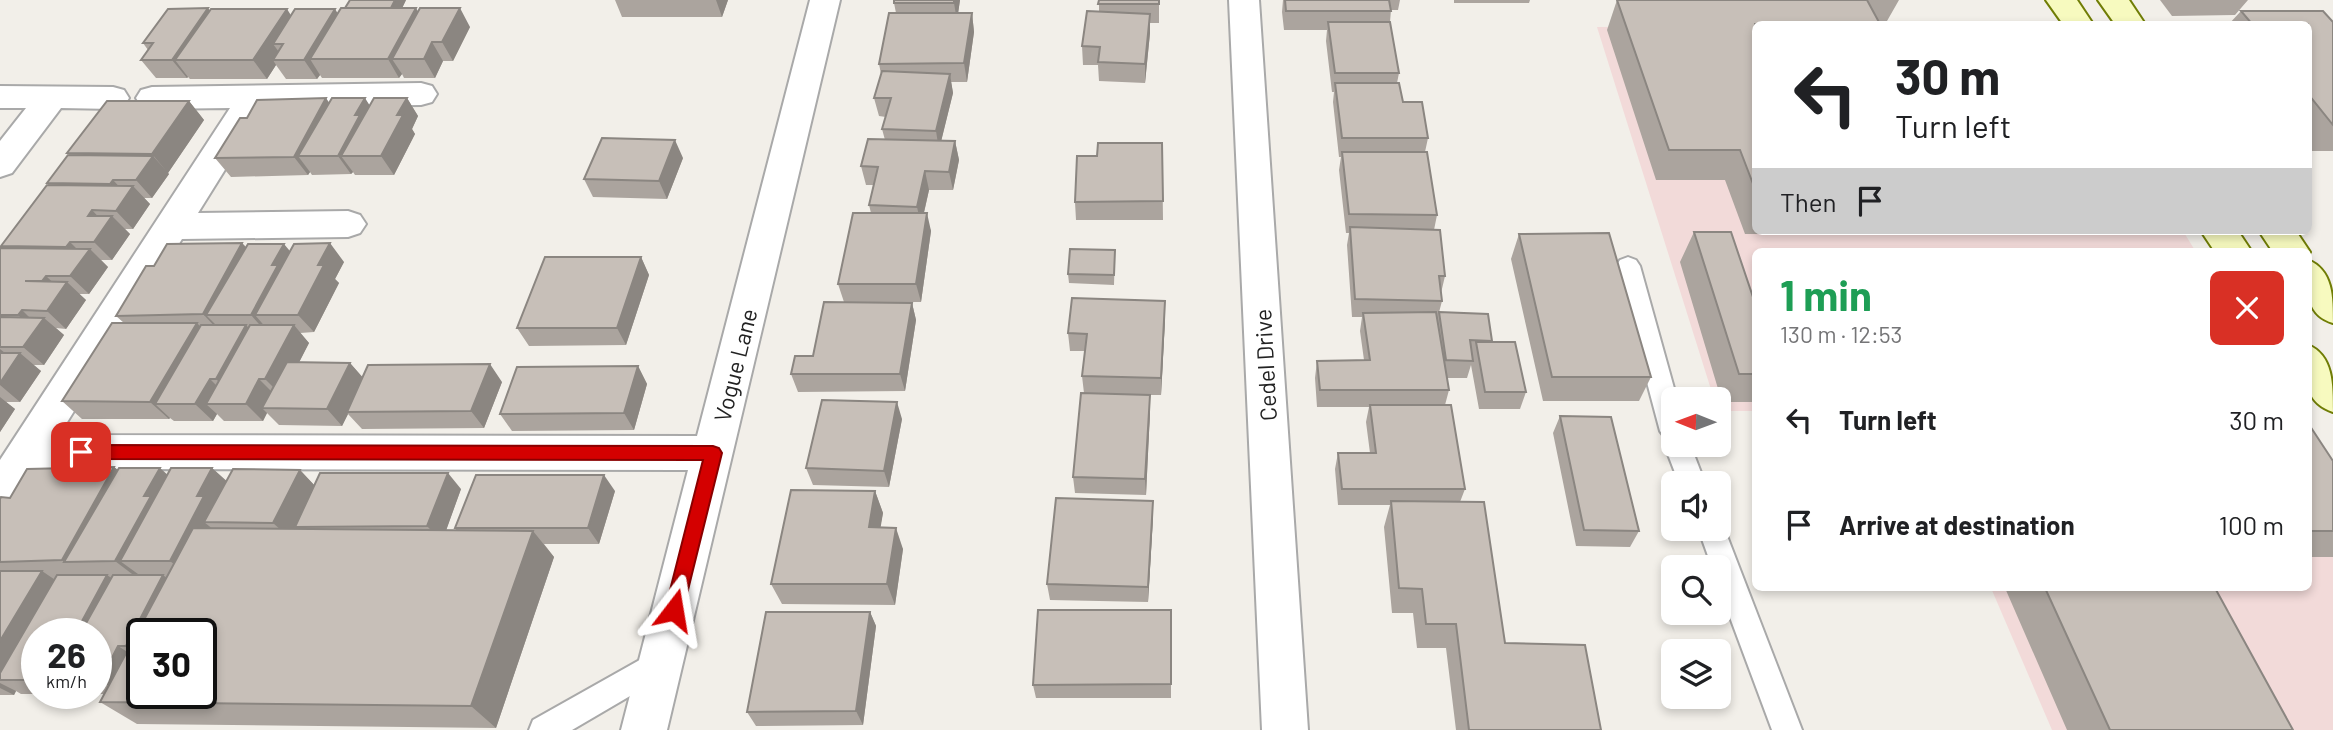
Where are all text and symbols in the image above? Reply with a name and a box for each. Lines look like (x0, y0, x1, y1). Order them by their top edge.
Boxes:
text: 30 m (1895, 46, 2000, 105)
icon: left (1780, 49, 1871, 140)
text: Turn left (1895, 106, 2012, 144)
icon: arrive (1851, 182, 1889, 220)
text: Then (1780, 186, 1837, 217)
text: 1 min (1780, 269, 1872, 319)
button: close (2210, 271, 2284, 345)
street label: Vogue Lane (707, 305, 763, 425)
street label: Cedel Drive (1248, 308, 1282, 422)
text: 130 m · 12:53 (1780, 320, 1902, 348)
north arrow (1661, 387, 1731, 457)
map controls (1661, 387, 1731, 709)
icon: left (1780, 401, 1818, 439)
text: Turn left (1839, 404, 1937, 435)
text: 30 m (2229, 404, 2284, 435)
pin (51, 422, 111, 482)
icon: arrive (62, 433, 100, 471)
button: sound (1661, 471, 1731, 541)
icon: arrive (1780, 506, 1818, 544)
text: Arrive at destination (1839, 509, 2075, 540)
text: 100 m (2219, 509, 2284, 540)
button: search (1661, 555, 1731, 625)
position arrow (637, 573, 711, 647)
speed limit sign: 30 (126, 618, 217, 709)
text: 26 (47, 633, 86, 675)
button: layers (1661, 639, 1731, 709)
text: km/h (46, 670, 87, 692)

